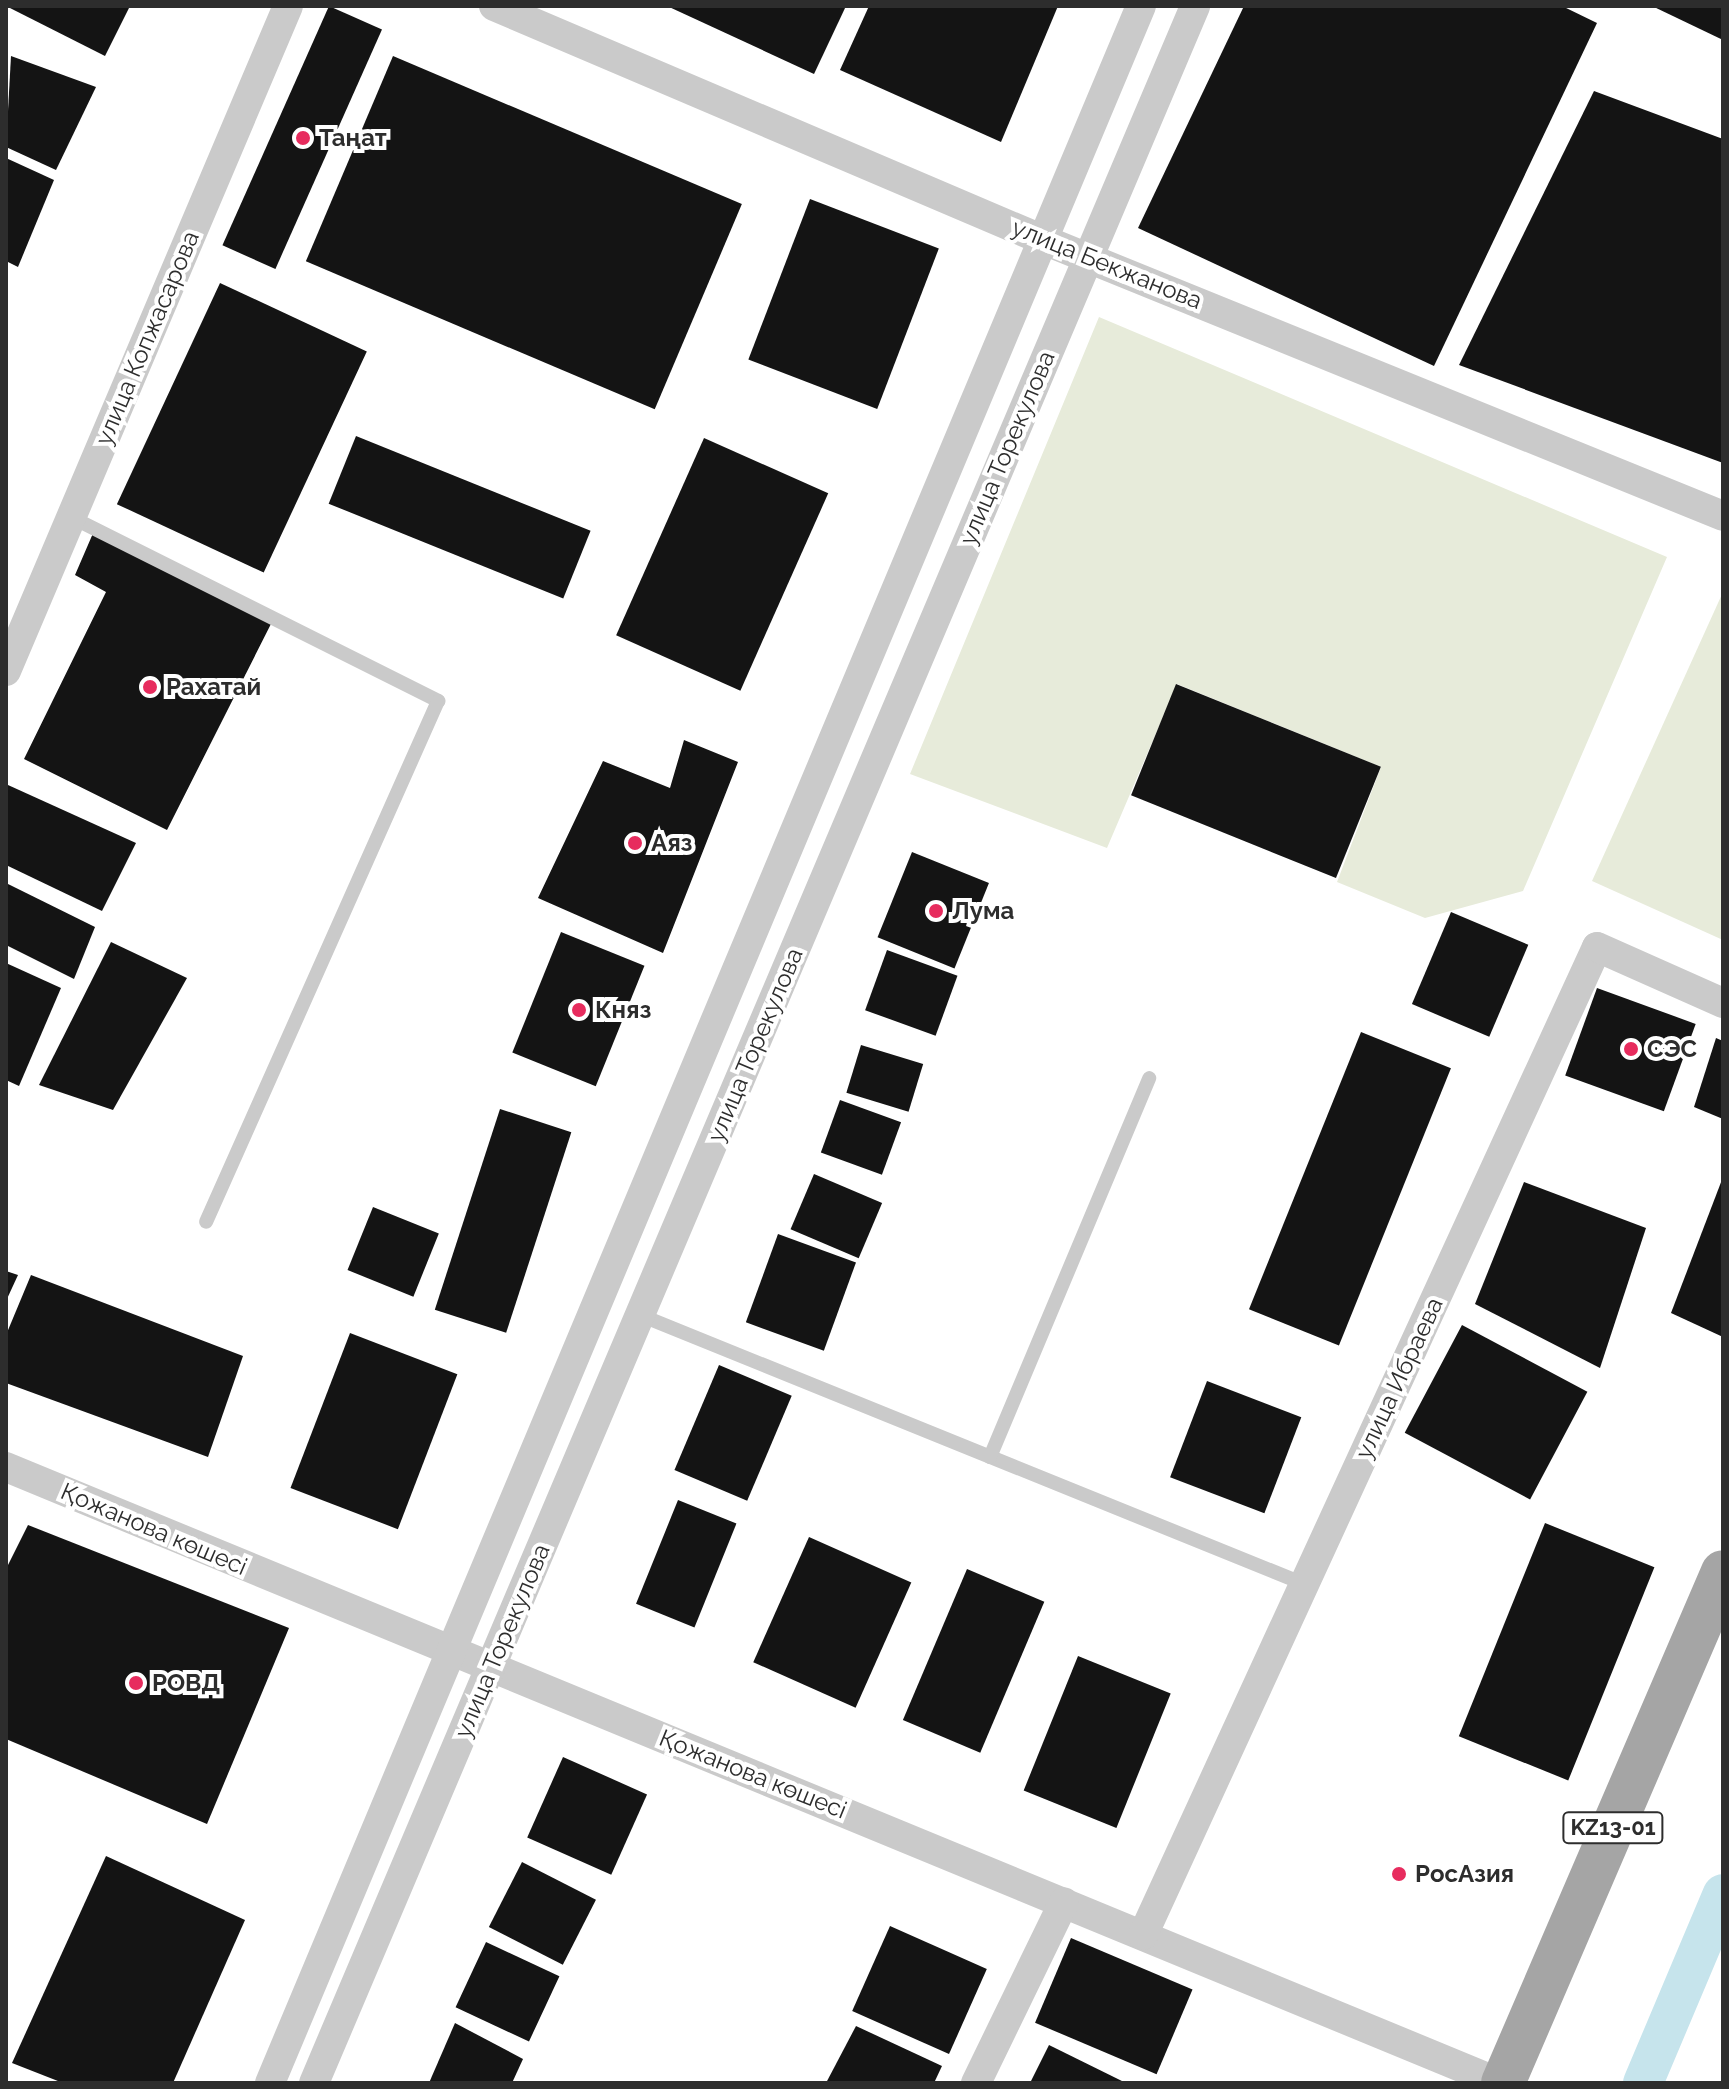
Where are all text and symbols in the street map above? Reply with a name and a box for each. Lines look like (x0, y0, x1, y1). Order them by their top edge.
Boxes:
place label: Таңат (319, 124, 387, 152)
marker: Таңат (294, 129, 312, 147)
street label: улица Бекжанова (1008, 213, 1206, 315)
street label: улица Копжасарова (89, 227, 205, 449)
street label: улица Торекулова (953, 346, 1061, 550)
place label: Рахатай (166, 673, 261, 701)
marker: Рахатай (141, 678, 159, 696)
place label: Аяз (651, 829, 692, 857)
marker: Аяз (626, 834, 644, 852)
place label: Лума (952, 897, 1014, 925)
marker: Лума (927, 902, 945, 920)
street label: улица Торекулова (701, 943, 809, 1147)
place label: Княз (595, 996, 651, 1024)
marker: Княз (570, 1001, 588, 1019)
place label: СЭС (1647, 1035, 1697, 1063)
marker: СЭС (1622, 1040, 1640, 1058)
street label: улица Ибраева (1349, 1293, 1449, 1463)
street label: Қожанова көшесі (57, 1477, 251, 1581)
street label: улица Торекулова (448, 1539, 556, 1743)
place label: РОВД (152, 1669, 220, 1697)
marker: РОВД (127, 1674, 145, 1692)
street label: Қожанова көшесі (655, 1723, 851, 1825)
road number: KZ13-01 (1561, 1810, 1665, 1846)
place label: РосАзия (1415, 1860, 1514, 1888)
marker: РосАзия (1390, 1865, 1408, 1883)

